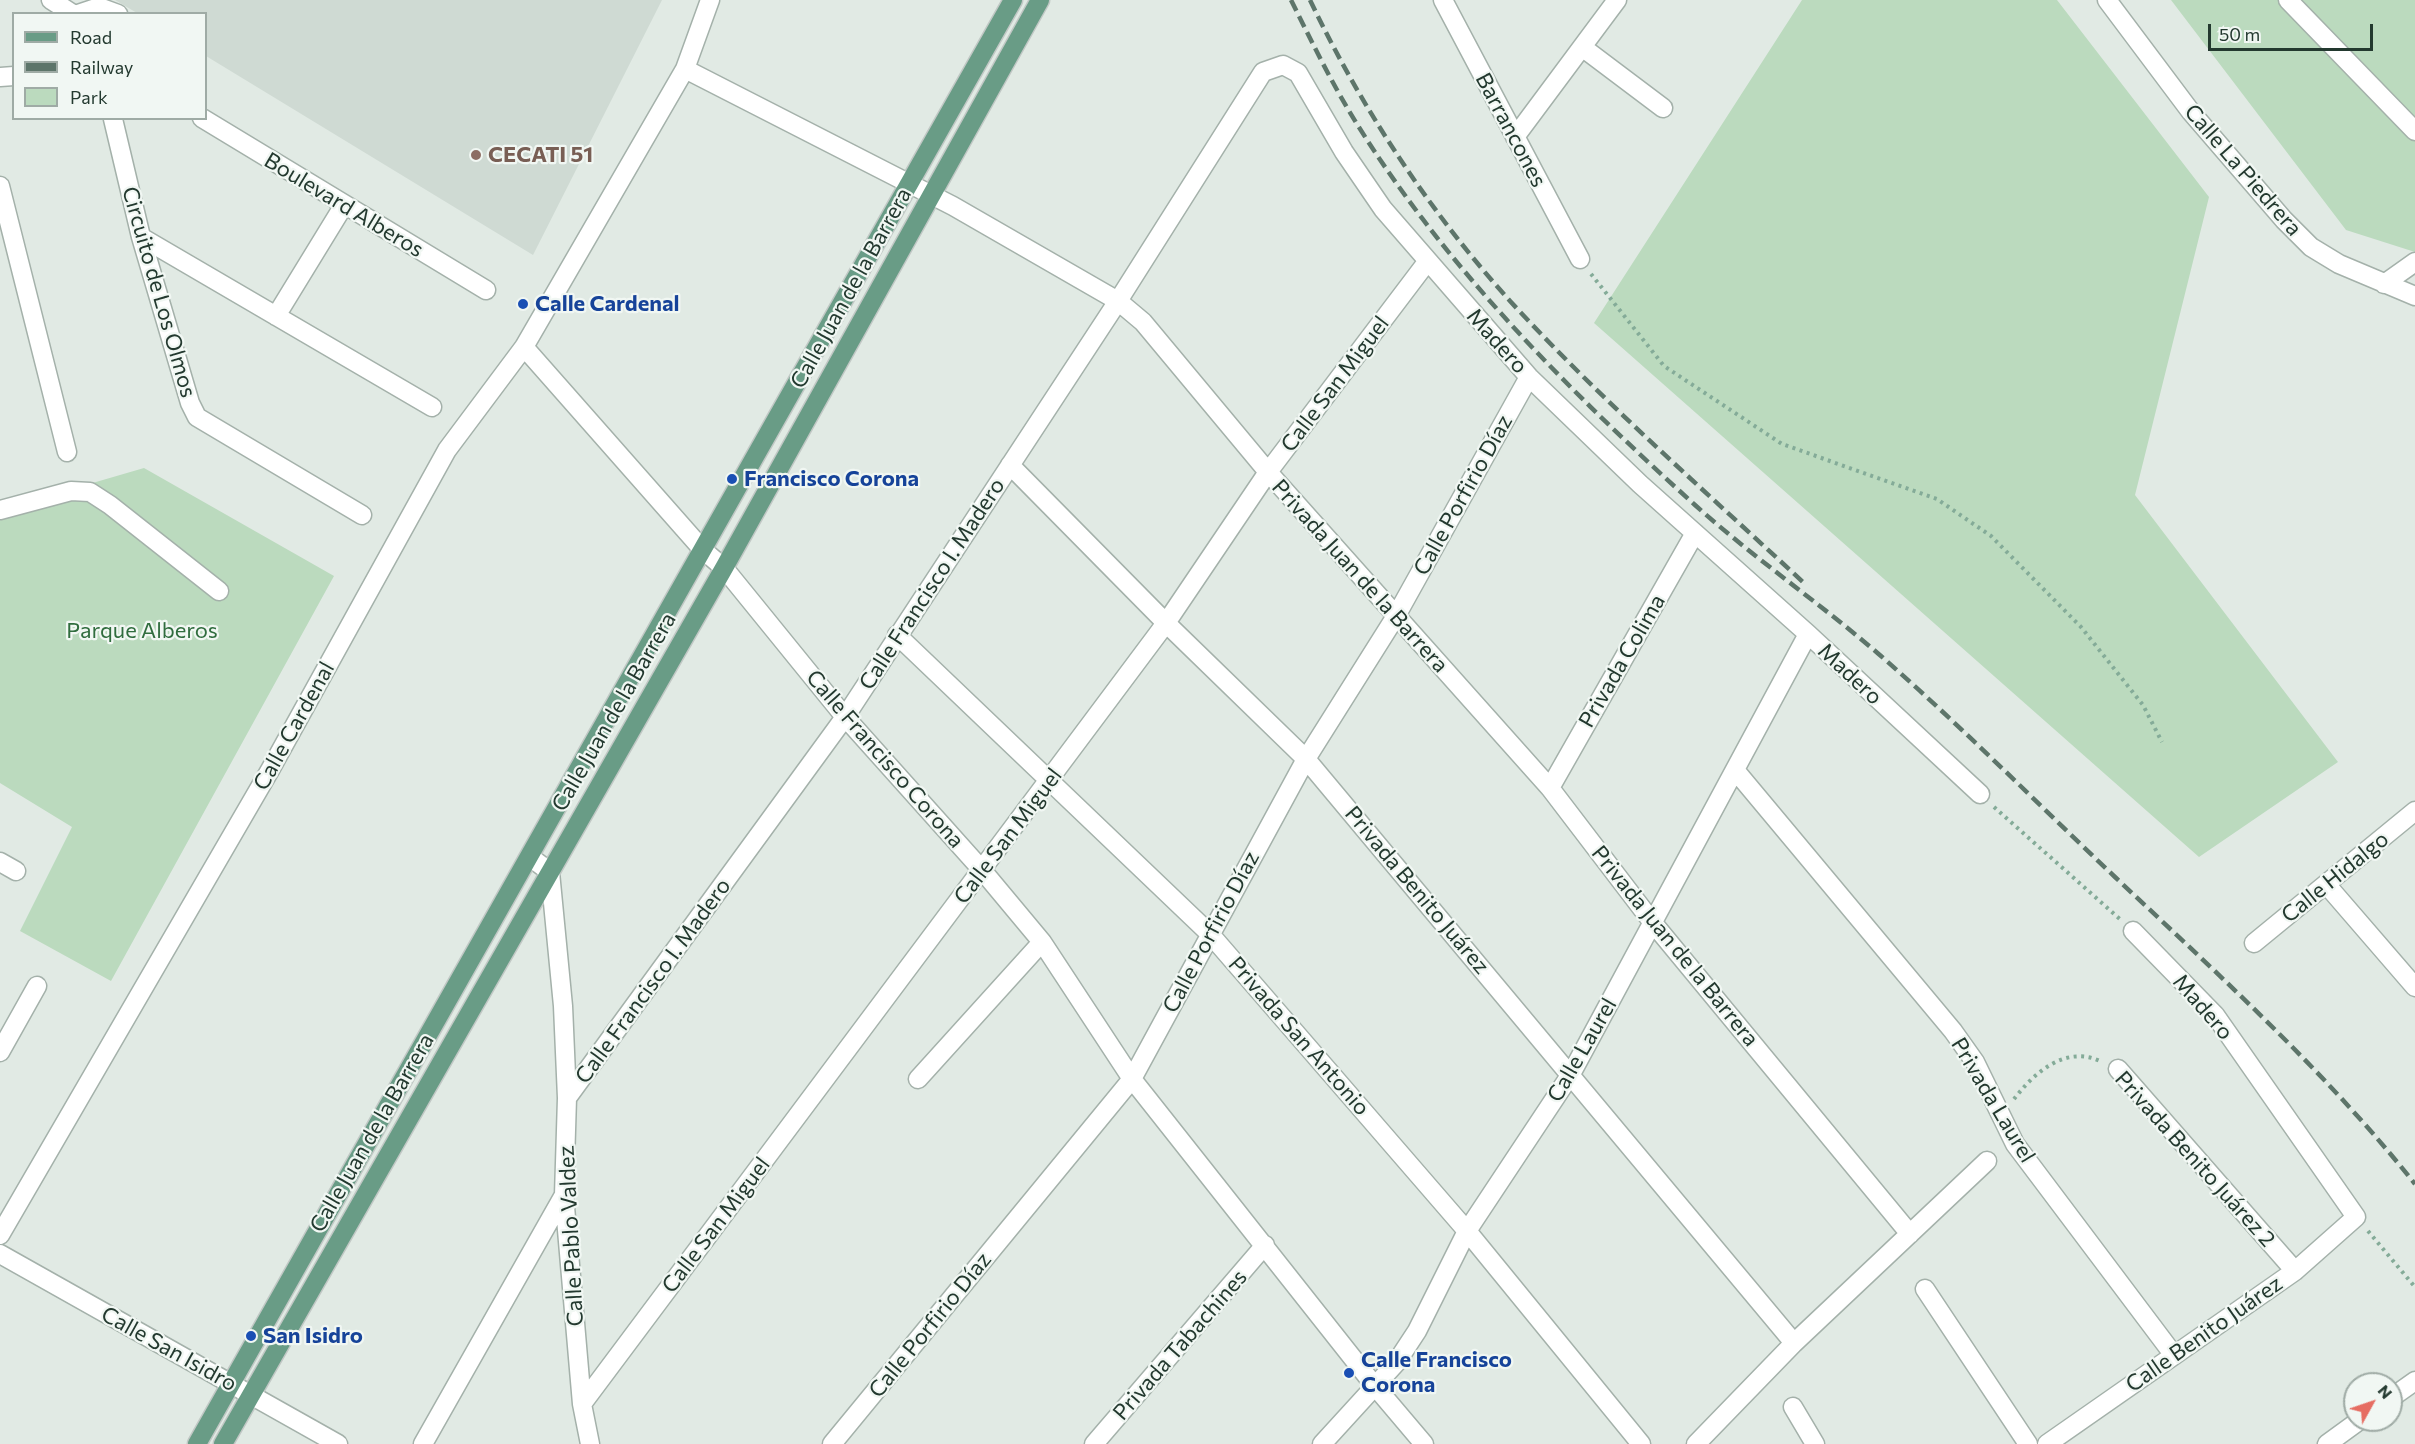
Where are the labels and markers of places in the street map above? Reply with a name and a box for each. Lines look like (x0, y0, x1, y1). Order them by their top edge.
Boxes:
place label: CECATI 51 (488, 142, 593, 168)
marker: CECATI 51 (469, 148, 483, 162)
place label: Calle Cardenal (535, 291, 680, 317)
marker: Calle Cardenal (516, 297, 530, 311)
place label: Francisco Corona (744, 466, 919, 492)
marker: Francisco Corona (725, 472, 739, 486)
place label: San Isidro (263, 1323, 363, 1349)
marker: San Isidro (244, 1329, 258, 1343)
place label: Calle Francisco Corona (1361, 1347, 1512, 1398)
marker: Calle Francisco Corona (1342, 1366, 1356, 1380)

